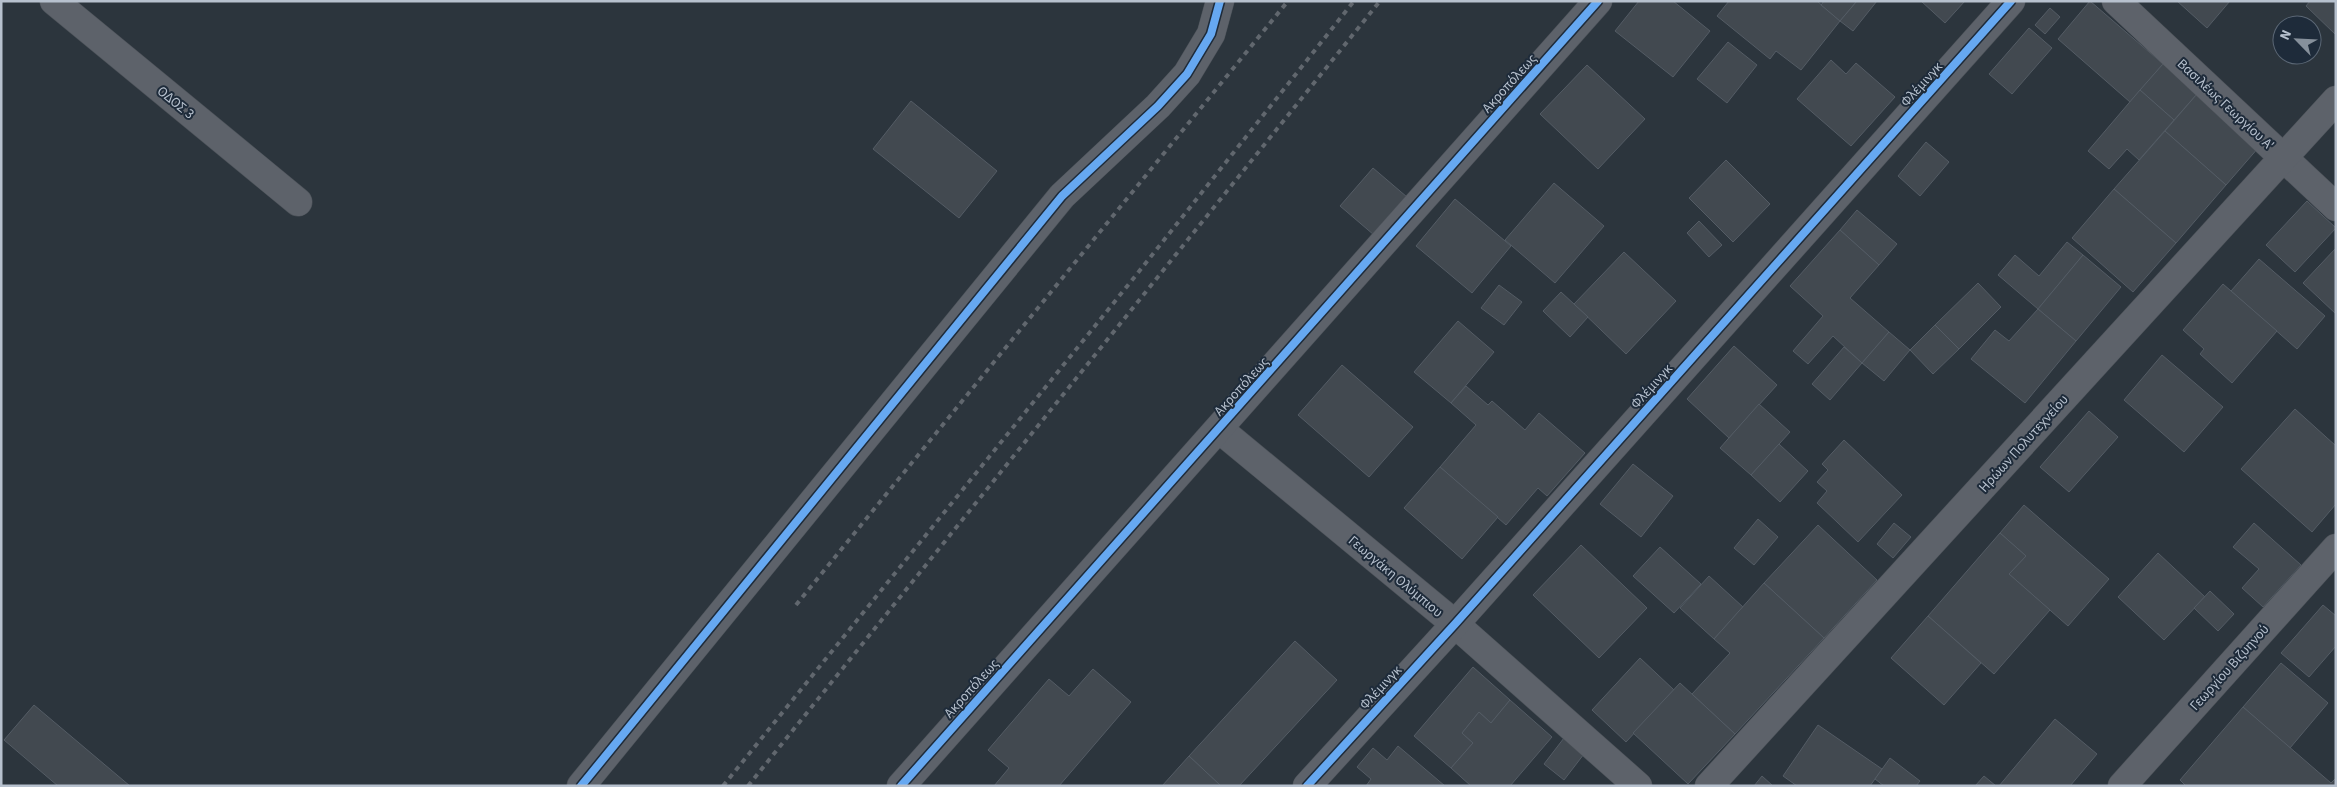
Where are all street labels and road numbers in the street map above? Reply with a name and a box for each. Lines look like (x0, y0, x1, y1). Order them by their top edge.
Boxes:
street label: Ακροπόλεως (1478, 50, 1542, 118)
street label: Βασιλέως Γεωργίου Α' (2172, 54, 2278, 155)
street label: Φλέμινγκ (1896, 58, 1947, 112)
street label: ΟΔΟΣ 3 (152, 81, 198, 124)
street label: Ακροπόλεως (1210, 353, 1274, 421)
street label: Φλέμινγκ (1626, 360, 1677, 414)
street label: Ηρώων Πολυτεχνείου (1974, 390, 2073, 497)
street label: Γεωργάκη Ολύμπιου (1344, 531, 1447, 622)
street label: Γεωργίου Βιζυηνού (2185, 620, 2274, 715)
street label: Ακροπόλεως (940, 655, 1004, 723)
street label: Φλέμινγκ (1355, 661, 1407, 714)

